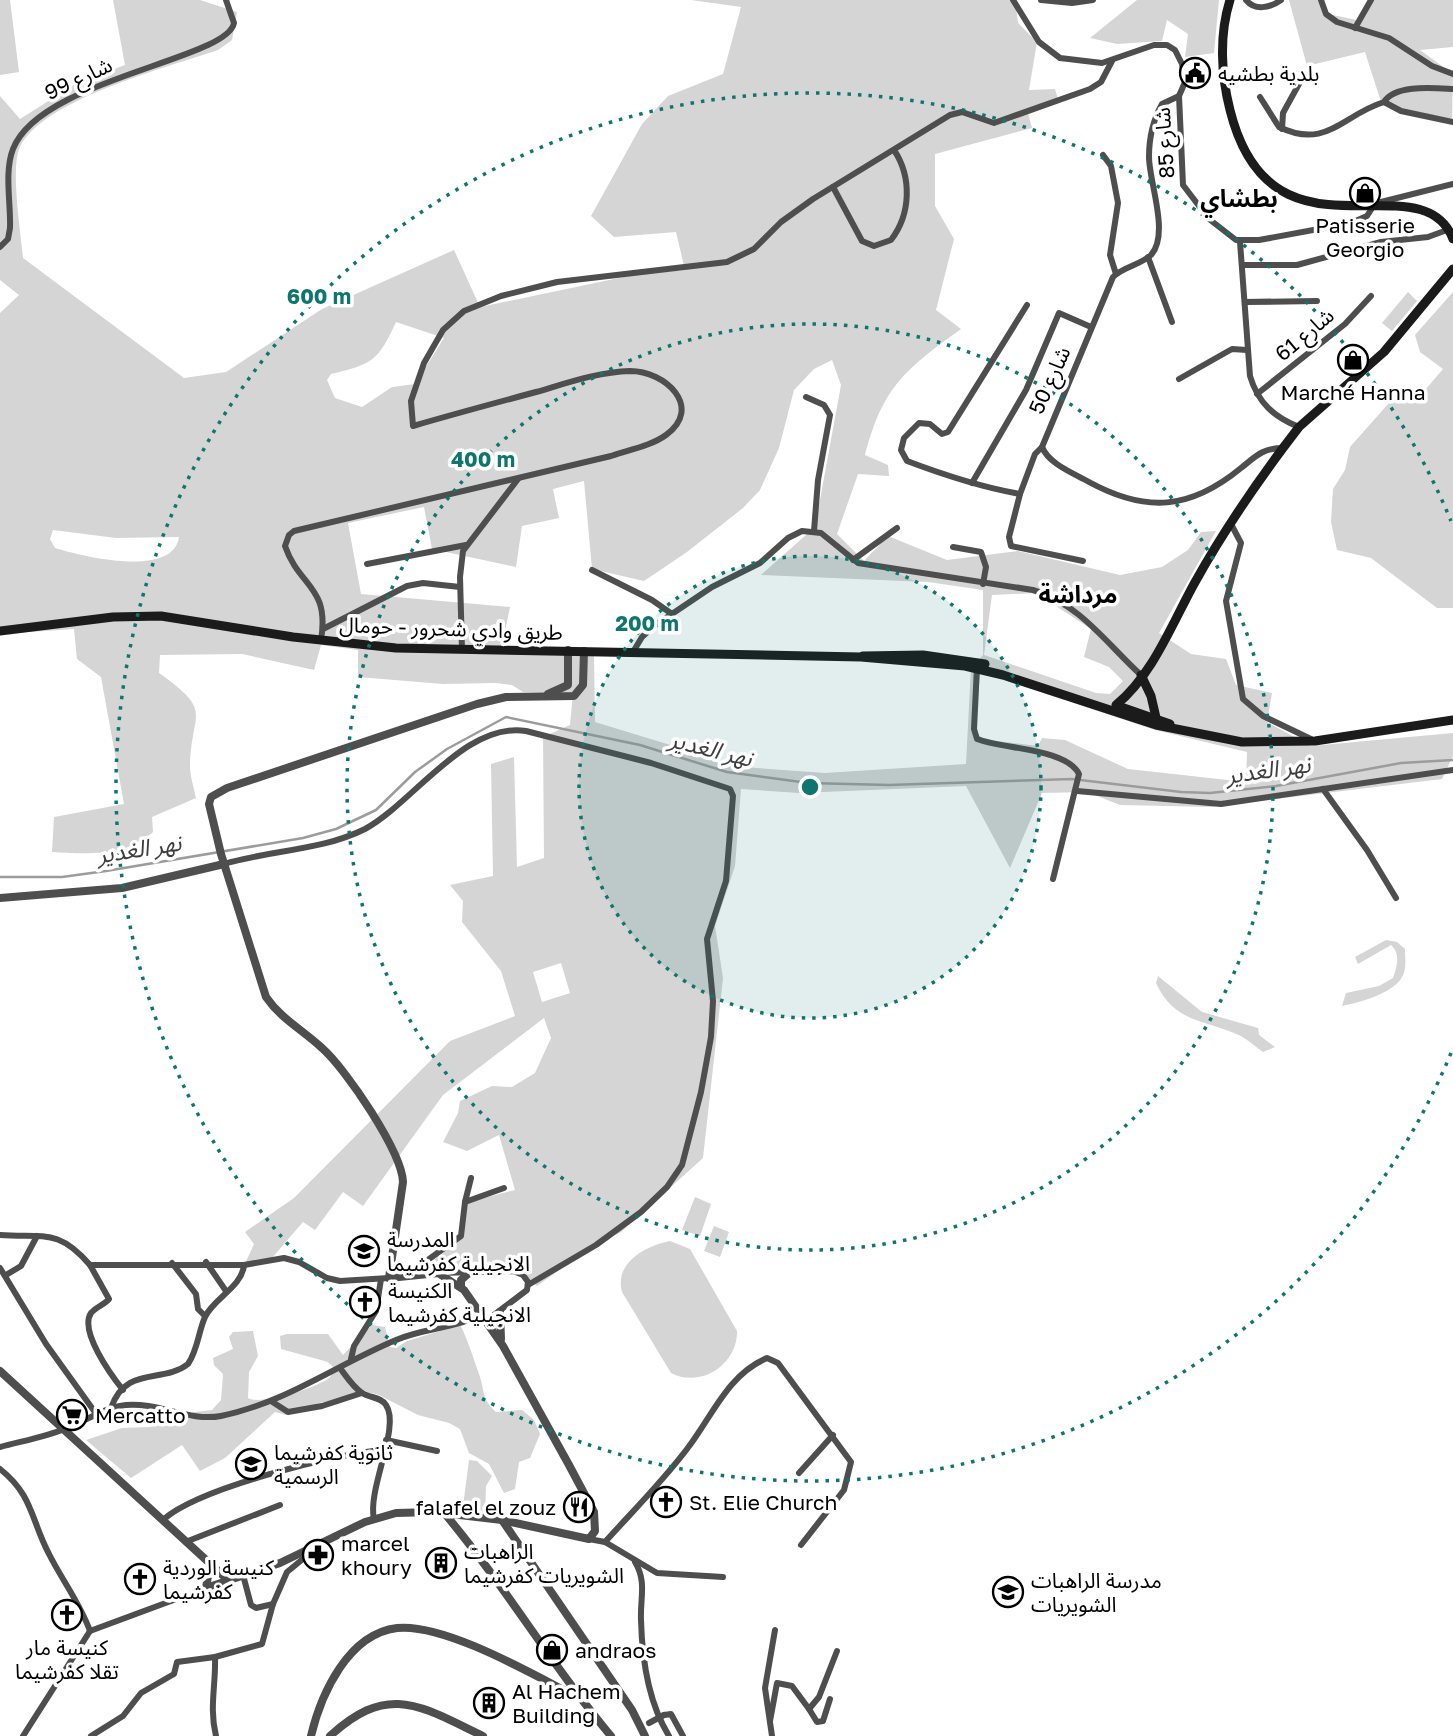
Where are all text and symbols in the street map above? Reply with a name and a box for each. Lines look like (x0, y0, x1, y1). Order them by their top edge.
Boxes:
street label: شارع 99 (40, 51, 117, 108)
public building icon: بلدية بطشيه (1178, 56, 1212, 90)
place label: بلدية بطشيه (1218, 60, 1319, 86)
street label: شارع 85 (1149, 106, 1182, 179)
shop icon: Patisserie Georgio (1348, 176, 1382, 210)
district label: بطشاي (1200, 183, 1278, 218)
place label: Patisserie Georgio (1315, 212, 1415, 262)
text: 600 m (287, 283, 351, 309)
street label: شارع 61 (1269, 302, 1341, 368)
street label: شارع 50 (1023, 342, 1078, 419)
shop icon: Marché Hanna (1336, 343, 1370, 377)
place label: Marché Hanna (1280, 379, 1426, 405)
text: 400 m (451, 446, 515, 472)
district label: مرداشة (1038, 579, 1118, 609)
text: 200 m (615, 610, 679, 636)
street label: طريق وادي شحرور - حومال (339, 611, 563, 649)
water label: نهر الغدير (664, 724, 757, 773)
water label: نهر الغدير (1222, 749, 1314, 790)
centre of rings (798, 775, 822, 799)
water label: نهر الغدير (93, 827, 185, 870)
place label: المدرسة الانجيلية كفرشيما (387, 1226, 530, 1276)
school or university icon: المدرسة الانجيلية كفرشيما (347, 1234, 381, 1268)
place label: الكنيسة الانجيلية كفرشيما (388, 1277, 531, 1327)
church icon: الكنيسة الانجيلية كفرشيما (348, 1285, 382, 1319)
supermarket icon: Mercatto (55, 1398, 89, 1432)
place label: Mercatto (95, 1402, 186, 1428)
place label: ثانوية كفرشيما الرسمية (274, 1439, 393, 1489)
school or university icon: ثانوية كفرشيما الرسمية (234, 1447, 268, 1481)
church icon: St. Elie Church (649, 1485, 683, 1519)
place label: St. Elie Church (689, 1489, 837, 1515)
restaurant icon: falafel el zouz (562, 1490, 596, 1524)
place label: falafel el zouz (416, 1494, 556, 1520)
place label: marcel khoury (341, 1530, 412, 1580)
pharmacy icon: marcel khoury (301, 1538, 335, 1572)
place label: الراهبات الشويريات كفرشيما (464, 1538, 624, 1588)
building icon: الراهبات الشويريات كفرشيما (424, 1546, 458, 1580)
place label: كنيسة الوردية كفرشيما (163, 1554, 274, 1604)
church icon: كنيسة الوردية كفرشيما (123, 1562, 157, 1596)
place label: مدرسة الراهبات الشويريات (1031, 1567, 1162, 1617)
school or university icon: مدرسة الراهبات الشويريات (991, 1575, 1025, 1609)
church icon: كنيسة مار تقلا كفرشيما (50, 1598, 84, 1632)
shop icon: andraos (535, 1633, 569, 1667)
place label: كنيسة مار تقلا كفرشيما (15, 1634, 119, 1684)
place label: andraos (575, 1637, 656, 1663)
place label: Al Hachem Building (512, 1678, 621, 1728)
building icon: Al Hachem Building (472, 1686, 506, 1720)

